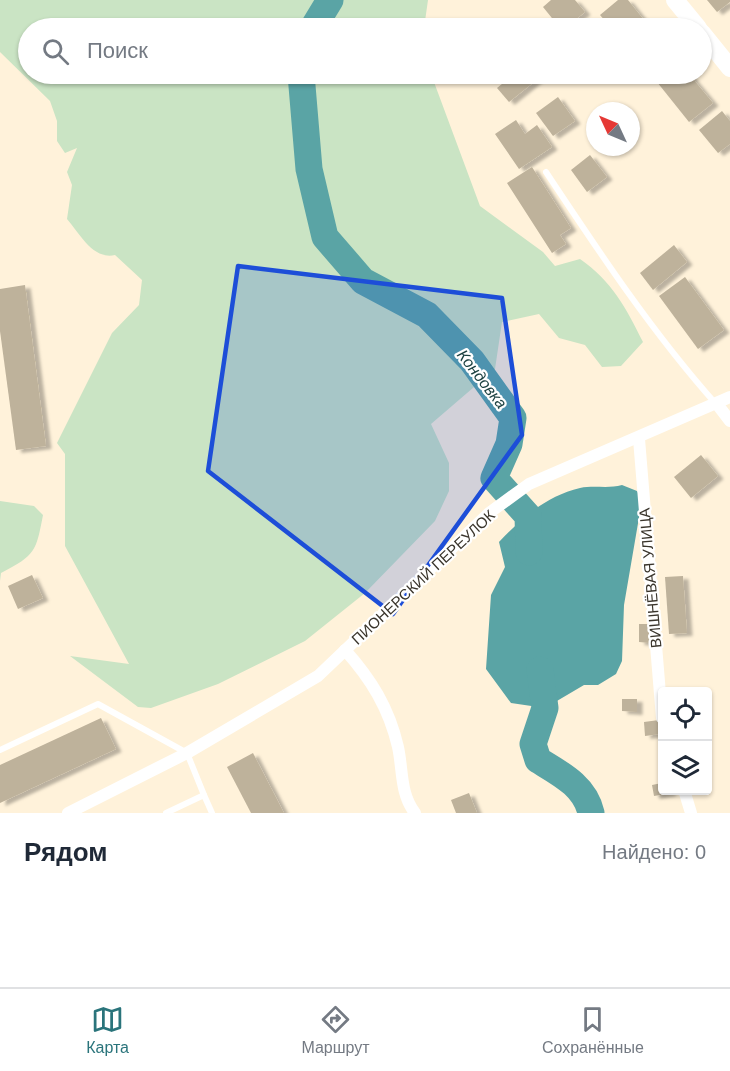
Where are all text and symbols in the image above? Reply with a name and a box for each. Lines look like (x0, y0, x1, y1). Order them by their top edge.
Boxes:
search box (18, 18, 712, 84)
icon: search (39, 35, 72, 68)
text: Поиск (87, 38, 148, 63)
north arrow (586, 102, 640, 156)
water label: Кондовка (454, 346, 510, 412)
street label: ПИОНЕРСКИЙ ПЕРЕУЛОК (348, 506, 498, 648)
street label: ВИШНЁВАЯ УЛИЦА (635, 507, 665, 649)
map controls (658, 687, 712, 795)
button: locate (658, 687, 712, 741)
button: layers (658, 741, 712, 795)
text: Рядом (24, 837, 107, 867)
text: Найдено: 0 (602, 841, 706, 863)
tab: Карта (86, 1003, 129, 1057)
tab: Маршрут (301, 1003, 370, 1057)
tab: Сохранённые (542, 1003, 644, 1057)

